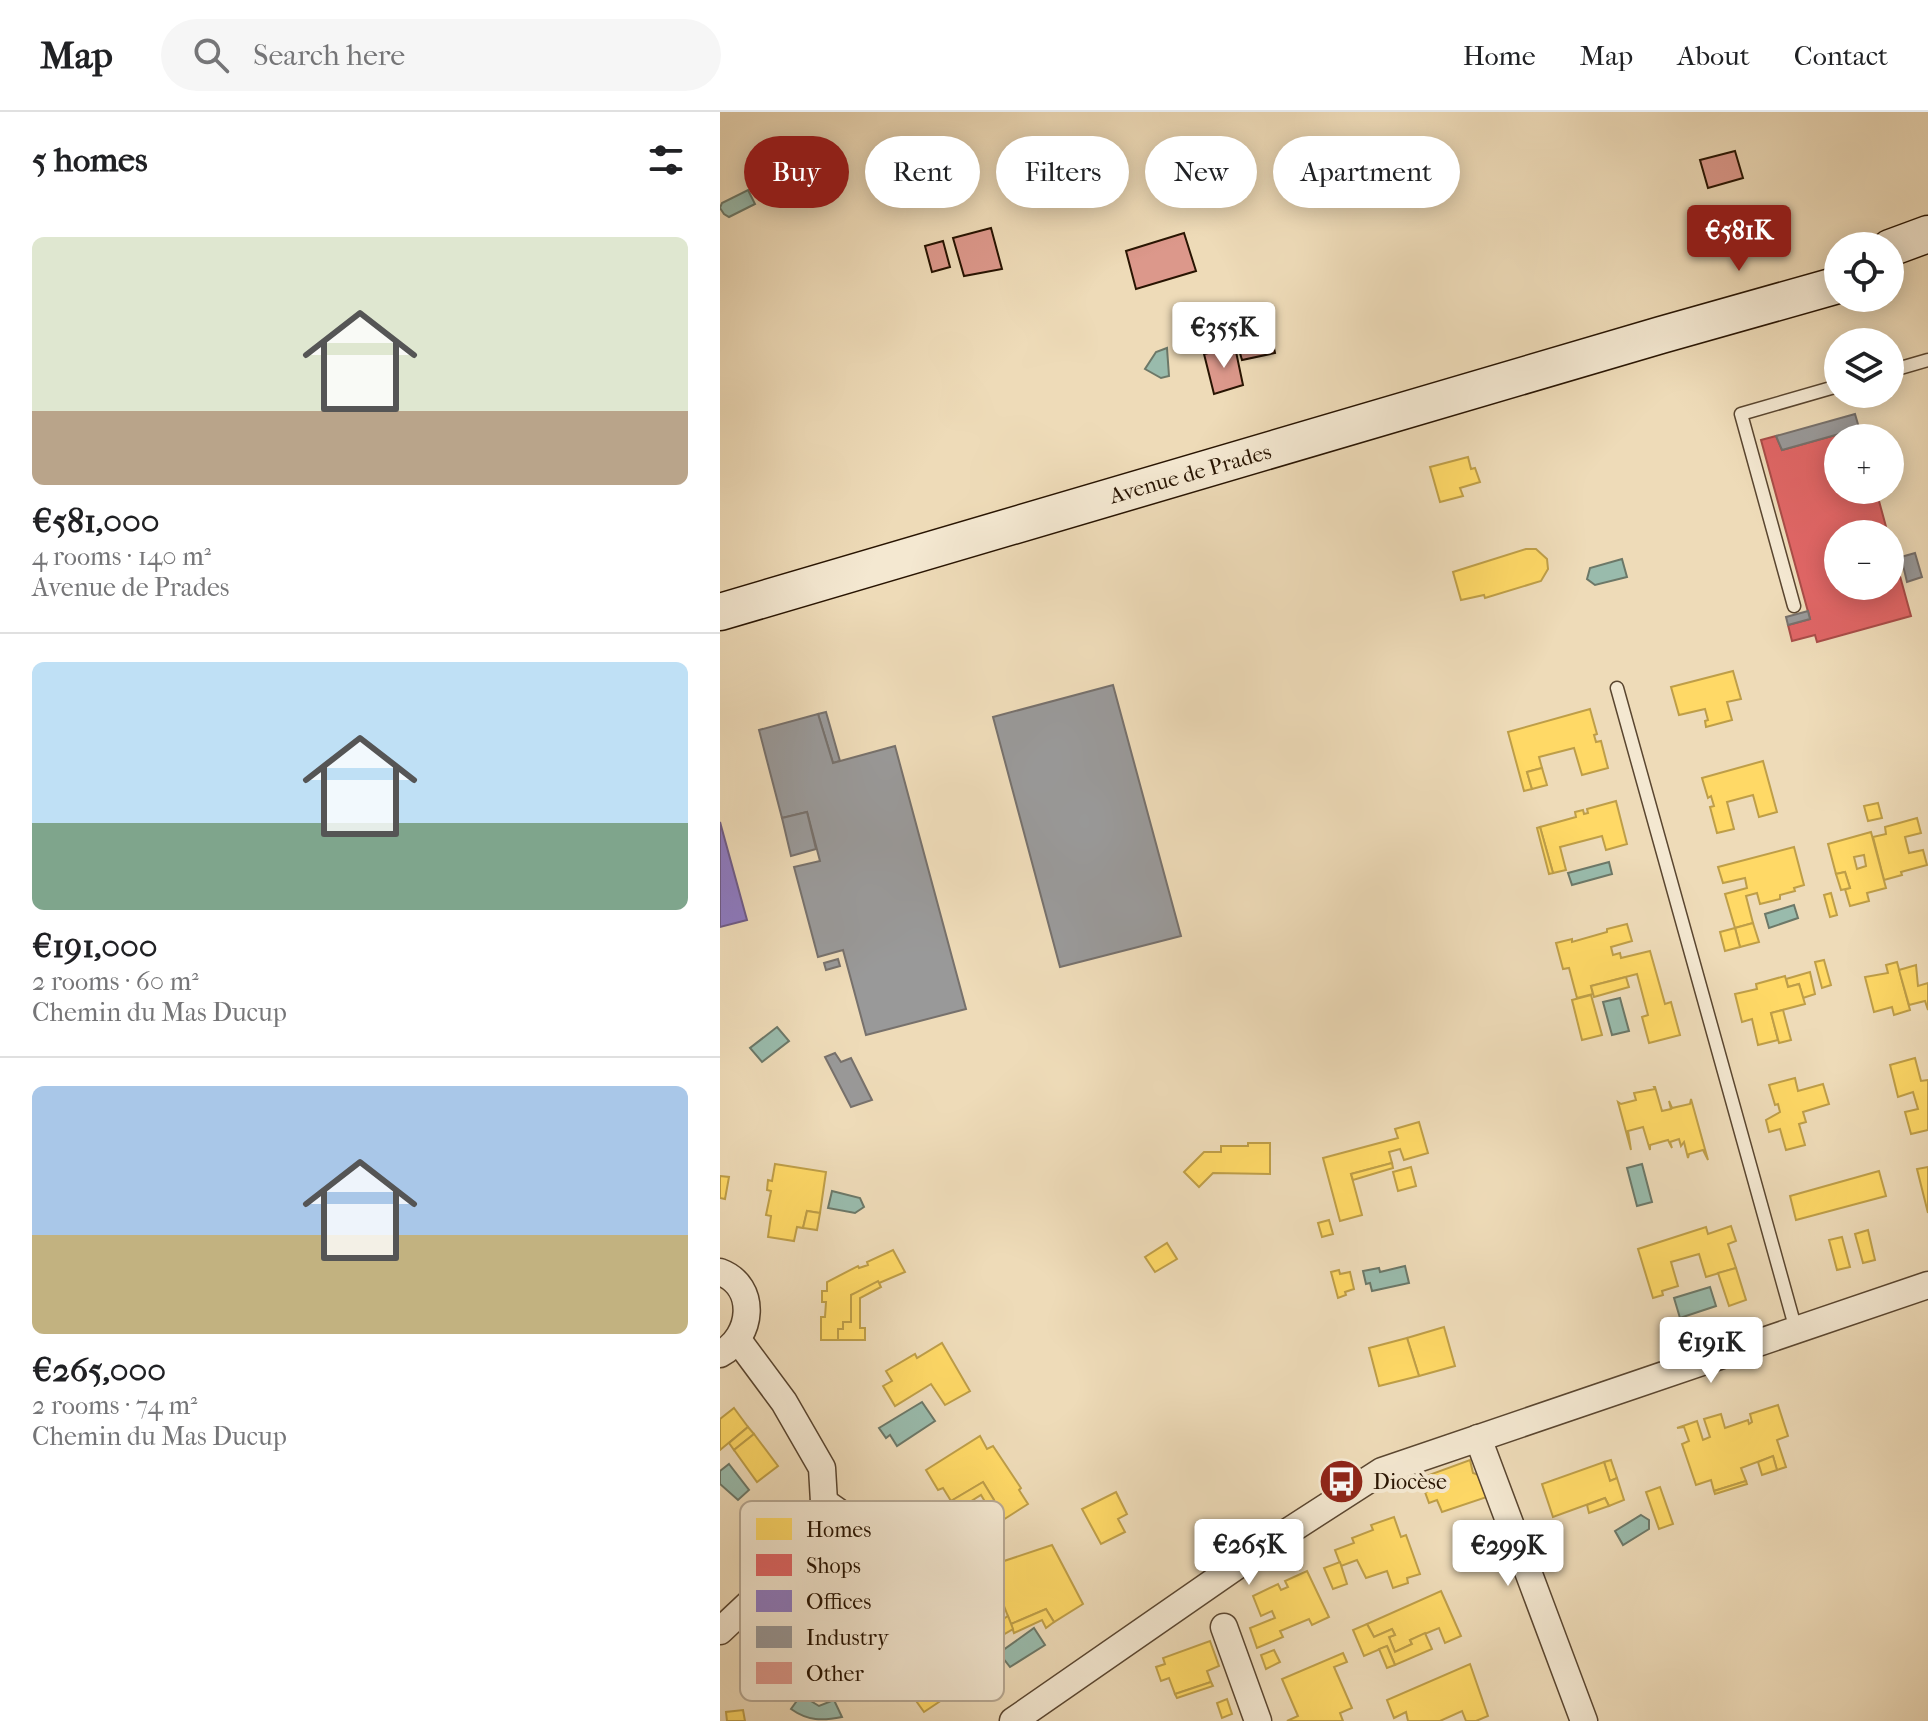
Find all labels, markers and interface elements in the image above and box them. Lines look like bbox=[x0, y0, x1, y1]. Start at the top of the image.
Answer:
search box bbox=[161, 19, 721, 91]
text: Map bbox=[40, 33, 113, 78]
icon: search bbox=[189, 33, 233, 77]
text: Search here bbox=[253, 38, 405, 73]
text: Home bbox=[1463, 39, 1536, 72]
text: Map bbox=[1580, 39, 1633, 72]
text: About bbox=[1677, 39, 1750, 72]
text: Contact bbox=[1794, 39, 1888, 72]
chip: Buy bbox=[744, 136, 849, 208]
chip: Rent bbox=[865, 136, 980, 208]
chip: Filters bbox=[996, 136, 1129, 208]
chip: New bbox=[1145, 136, 1257, 208]
chip: Apartment bbox=[1273, 136, 1460, 208]
icon: filters bbox=[644, 138, 688, 182]
text: 5 homes bbox=[32, 140, 147, 180]
pin: €581K bbox=[1683, 205, 1795, 273]
text: €581K bbox=[1705, 215, 1773, 246]
map controls bbox=[1824, 232, 1904, 600]
button: locate bbox=[1824, 232, 1904, 312]
icon: home bbox=[288, 289, 432, 433]
pin: €355K bbox=[1168, 302, 1280, 370]
text: €355K bbox=[1190, 312, 1258, 343]
button: layers bbox=[1824, 328, 1904, 408]
button: + bbox=[1824, 424, 1904, 504]
street label: Avenue de Prades bbox=[1105, 438, 1274, 510]
text: €581,000 bbox=[32, 501, 159, 541]
button: − bbox=[1824, 520, 1904, 600]
text: 4 rooms · 140 m² bbox=[32, 541, 211, 572]
text: Avenue de Prades bbox=[32, 572, 229, 603]
icon: home bbox=[288, 714, 432, 858]
text: €191,000 bbox=[32, 926, 158, 966]
text: 2 rooms · 60 m² bbox=[32, 966, 199, 997]
text: Chemin du Mas Ducup bbox=[32, 997, 287, 1028]
icon: home bbox=[288, 1138, 432, 1282]
pin: €191K bbox=[1655, 1317, 1767, 1385]
text: €191K bbox=[1678, 1327, 1744, 1358]
text: €265,000 bbox=[32, 1350, 166, 1390]
text: 2 rooms · 74 m² bbox=[32, 1390, 197, 1421]
text: Chemin du Mas Ducup bbox=[32, 1421, 287, 1452]
bus stop icon: Diocèse bbox=[1318, 1457, 1366, 1505]
place label: Diocèse bbox=[1373, 1469, 1447, 1495]
legend bbox=[740, 1501, 1004, 1701]
text: Homes bbox=[806, 1517, 871, 1543]
pin: €265K bbox=[1193, 1519, 1305, 1587]
pin: €299K bbox=[1452, 1520, 1564, 1588]
text: €265K bbox=[1212, 1529, 1286, 1560]
text: €299K bbox=[1471, 1530, 1546, 1561]
text: Shops bbox=[806, 1553, 861, 1579]
text: Offices bbox=[806, 1589, 871, 1615]
text: Industry bbox=[806, 1625, 890, 1651]
text: Other bbox=[806, 1661, 864, 1687]

